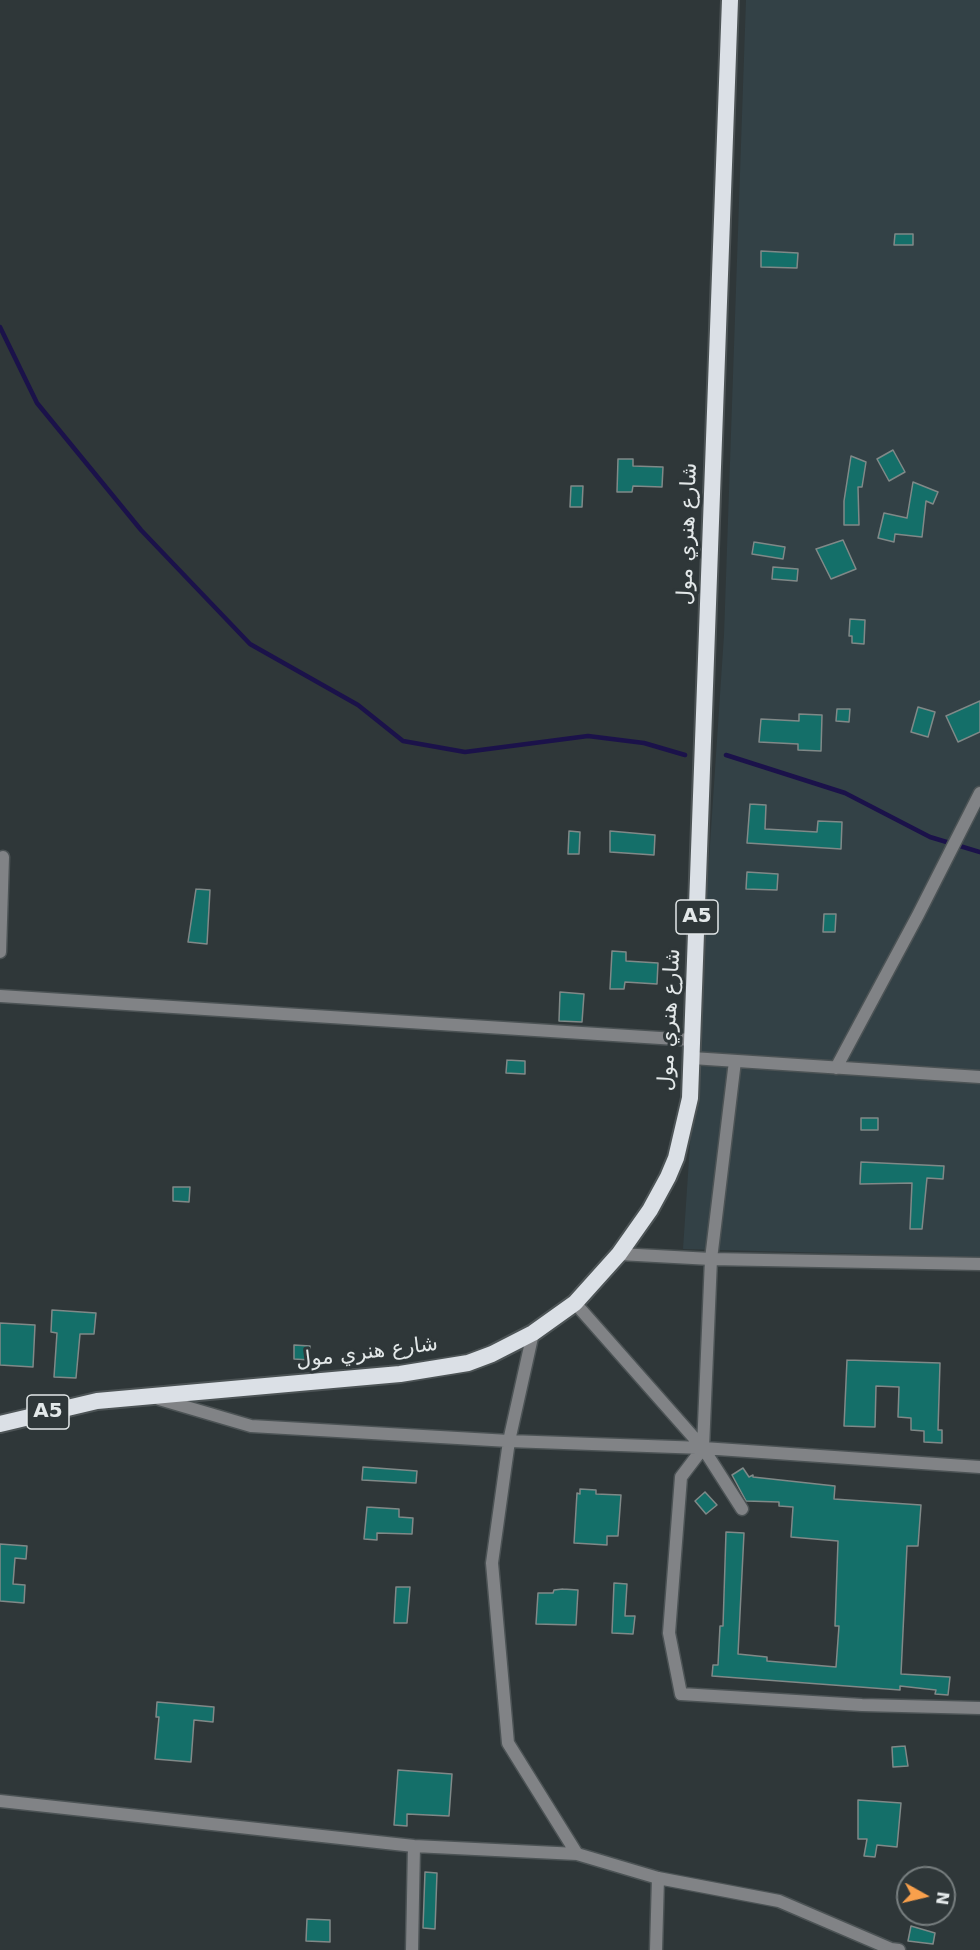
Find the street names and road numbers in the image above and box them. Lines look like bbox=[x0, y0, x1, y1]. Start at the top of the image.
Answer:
street label: شارع هنري مول bbox=[673, 462, 703, 606]
road number: A5 bbox=[676, 900, 718, 934]
street label: شارع هنري مول bbox=[654, 948, 686, 1092]
street label: شارع هنري مول bbox=[295, 1332, 439, 1374]
road number: A5 bbox=[27, 1395, 69, 1429]

